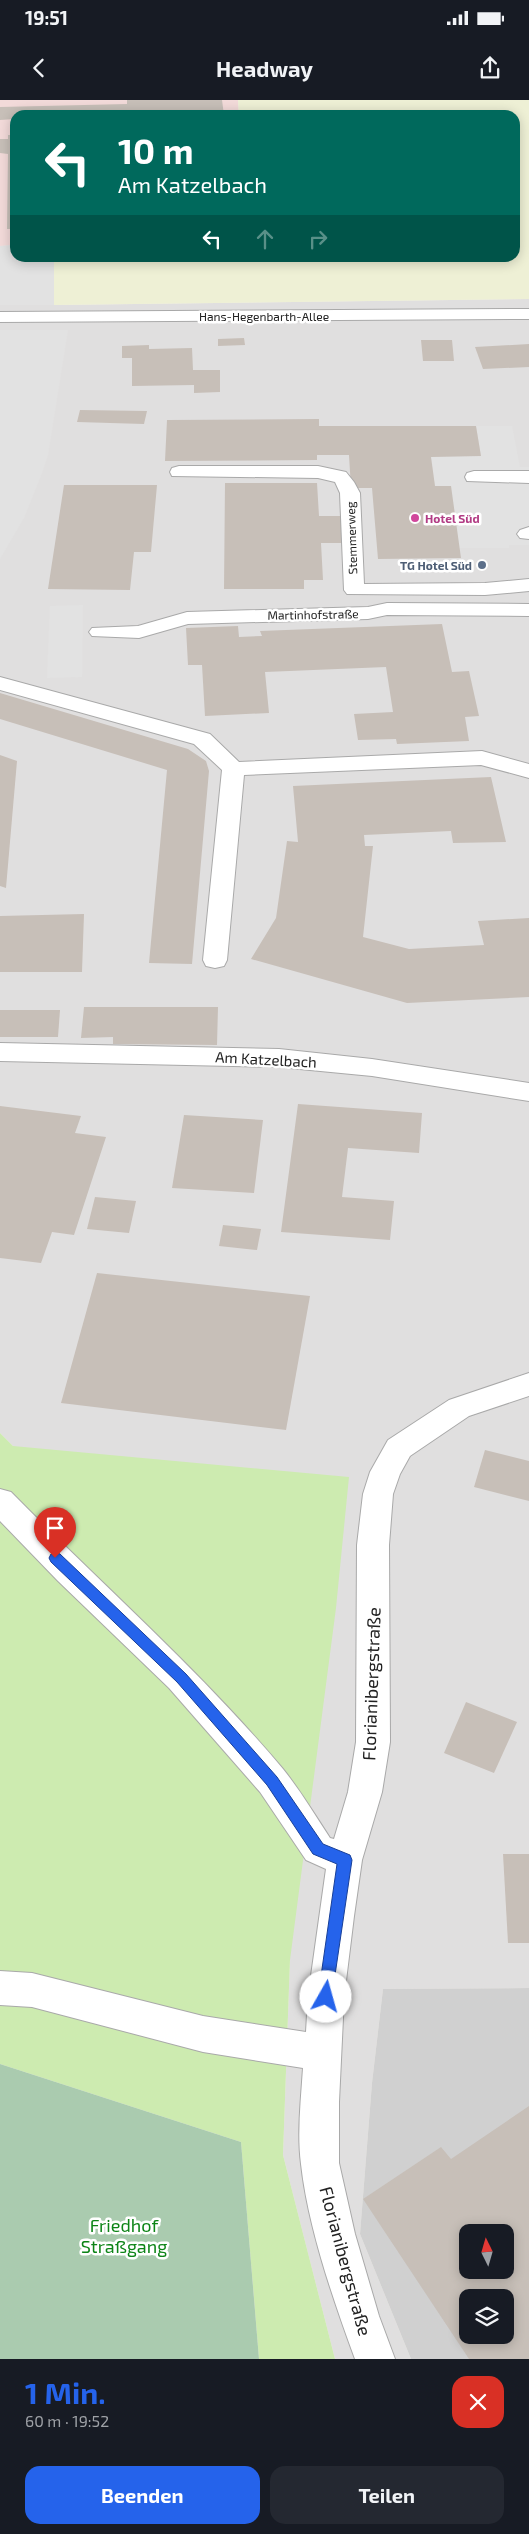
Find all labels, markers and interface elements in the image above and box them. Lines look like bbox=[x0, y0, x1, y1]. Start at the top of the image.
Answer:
text: 19:51 bbox=[25, 6, 68, 29]
icon: back bbox=[25, 54, 53, 82]
icon: share bbox=[476, 54, 504, 82]
text: Headway bbox=[216, 55, 313, 81]
text: 10 m bbox=[118, 129, 194, 171]
icon: left bbox=[35, 130, 100, 195]
text: Am Katzelbach bbox=[118, 171, 267, 197]
icon: left bbox=[198, 225, 226, 253]
icon: ahead bbox=[251, 225, 279, 253]
icon: right bbox=[304, 225, 332, 253]
street label: Hans-Hegenbarth-Allee bbox=[199, 309, 329, 323]
street label: Stemmerweg bbox=[343, 501, 359, 575]
place label: Hotel Süd bbox=[425, 511, 480, 525]
marker: Hotel Süd bbox=[409, 512, 421, 524]
place label: TG Hotel Süd bbox=[400, 558, 472, 572]
marker: TG Hotel Süd bbox=[476, 559, 488, 571]
street label: Martinhofstraße bbox=[267, 606, 359, 622]
street label: Am Katzelbach bbox=[215, 1047, 317, 1071]
pin bbox=[34, 1507, 76, 1558]
icon: arrive bbox=[41, 1514, 69, 1542]
street label: Florianibergstraße bbox=[357, 1607, 385, 1761]
position arrow bbox=[299, 1970, 351, 2022]
street label: Florianibergstraße bbox=[315, 2184, 377, 2338]
park label: Friedhof Straßgang bbox=[81, 2214, 167, 2257]
north arrow bbox=[459, 2224, 514, 2279]
map controls bbox=[459, 2224, 514, 2344]
button: layers bbox=[459, 2289, 514, 2344]
text: 1 Min. bbox=[25, 2374, 106, 2410]
button: close bbox=[452, 2376, 504, 2428]
text: 60 m · 19:52 bbox=[25, 2411, 109, 2430]
button: Beenden bbox=[25, 2466, 260, 2524]
button: Teilen bbox=[270, 2466, 504, 2524]

